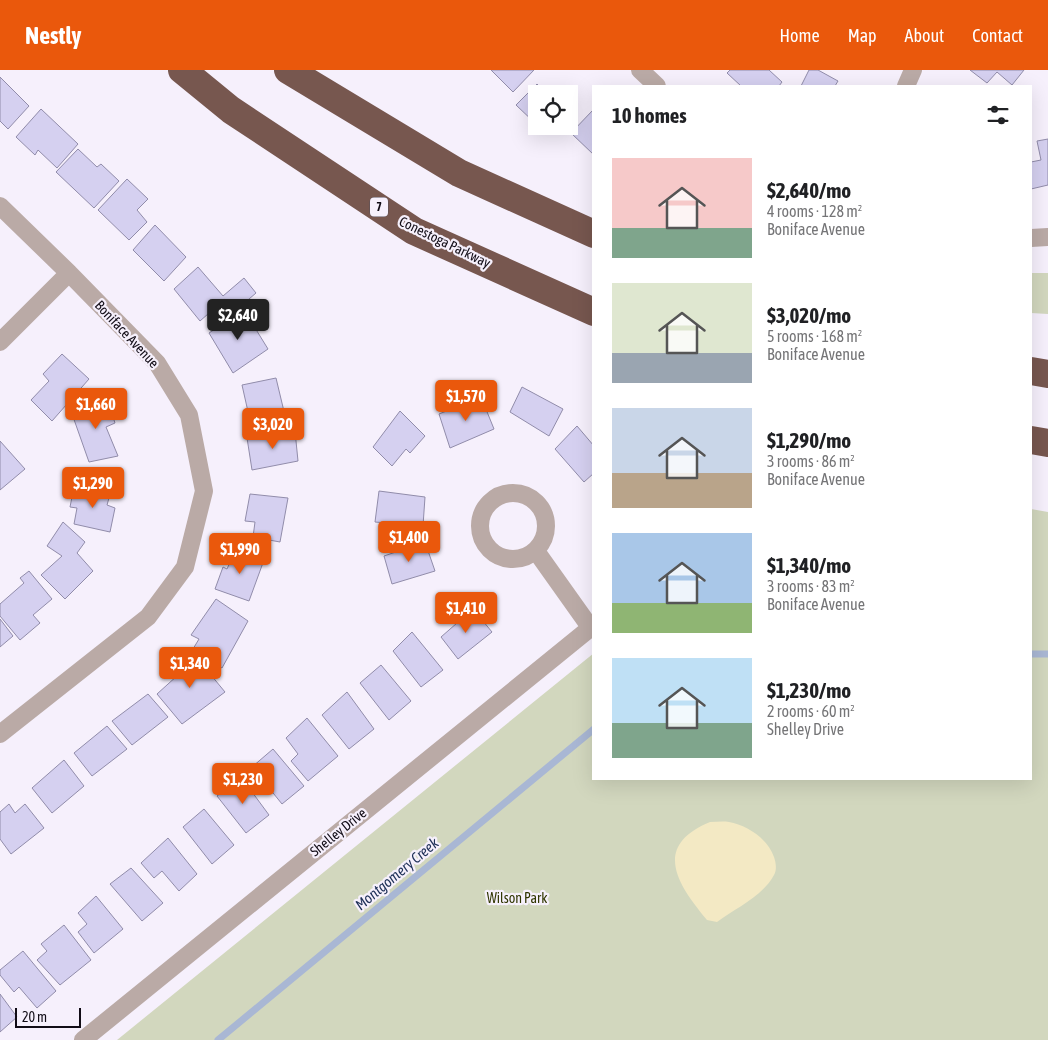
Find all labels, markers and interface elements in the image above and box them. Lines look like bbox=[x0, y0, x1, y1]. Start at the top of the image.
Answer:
text: Nestly bbox=[25, 22, 81, 49]
text: Home bbox=[780, 25, 820, 46]
text: Map bbox=[848, 25, 877, 46]
text: About bbox=[905, 25, 944, 46]
text: Contact bbox=[972, 25, 1023, 46]
map controls bbox=[528, 85, 578, 135]
button: locate bbox=[528, 85, 578, 135]
icon: filters bbox=[984, 101, 1012, 129]
text: 10 homes bbox=[612, 103, 687, 127]
icon: home bbox=[652, 178, 712, 238]
text: $2,640/mo bbox=[767, 178, 851, 202]
road number: 7 bbox=[370, 198, 388, 216]
text: 4 rooms · 128 m² bbox=[767, 202, 862, 220]
street label: Conestoga Parkway bbox=[397, 213, 493, 271]
text: Boniface Avenue bbox=[767, 220, 865, 238]
street label: Boniface Avenue bbox=[92, 297, 162, 371]
pin: $2,640 bbox=[197, 298, 279, 341]
icon: home bbox=[652, 303, 712, 363]
text: $3,020/mo bbox=[767, 303, 851, 327]
text: $2,640 bbox=[218, 306, 258, 324]
text: 5 rooms · 168 m² bbox=[767, 327, 862, 345]
text: Boniface Avenue bbox=[767, 345, 865, 363]
pin: $1,570 bbox=[425, 380, 507, 422]
text: $1,570 bbox=[446, 387, 486, 405]
pin: $1,660 bbox=[55, 388, 137, 430]
text: $1,660 bbox=[76, 395, 116, 413]
pin: $3,020 bbox=[232, 408, 314, 450]
text: $3,020 bbox=[253, 415, 293, 433]
icon: home bbox=[652, 428, 712, 488]
text: $1,290/mo bbox=[767, 428, 851, 452]
text: 3 rooms · 86 m² bbox=[767, 452, 855, 470]
pin: $1,290 bbox=[52, 466, 134, 509]
text: Boniface Avenue bbox=[767, 470, 865, 488]
text: $1,290 bbox=[73, 474, 113, 492]
pin: $1,400 bbox=[368, 520, 450, 563]
text: $1,400 bbox=[389, 528, 429, 546]
pin: $1,990 bbox=[199, 532, 281, 575]
text: $1,990 bbox=[220, 540, 260, 558]
icon: home bbox=[652, 553, 712, 613]
text: $1,340/mo bbox=[767, 553, 851, 577]
text: 3 rooms · 83 m² bbox=[767, 577, 855, 595]
pin: $1,410 bbox=[425, 592, 507, 634]
text: Boniface Avenue bbox=[767, 595, 865, 613]
text: $1,410 bbox=[446, 599, 486, 617]
pin: $1,340 bbox=[149, 646, 231, 689]
text: $1,340 bbox=[170, 654, 210, 672]
icon: home bbox=[652, 678, 712, 738]
text: $1,230/mo bbox=[767, 678, 851, 702]
text: 2 rooms · 60 m² bbox=[767, 702, 855, 720]
text: Shelley Drive bbox=[767, 720, 844, 738]
pin: $1,230 bbox=[202, 762, 284, 805]
text: $1,230 bbox=[223, 770, 263, 788]
street label: Shelley Drive bbox=[307, 805, 369, 859]
water label: Montgomery Creek bbox=[352, 834, 442, 913]
park label: Wilson Park bbox=[487, 890, 547, 906]
scale bar bbox=[15, 1005, 81, 1028]
text: 20 m bbox=[22, 1009, 47, 1025]

